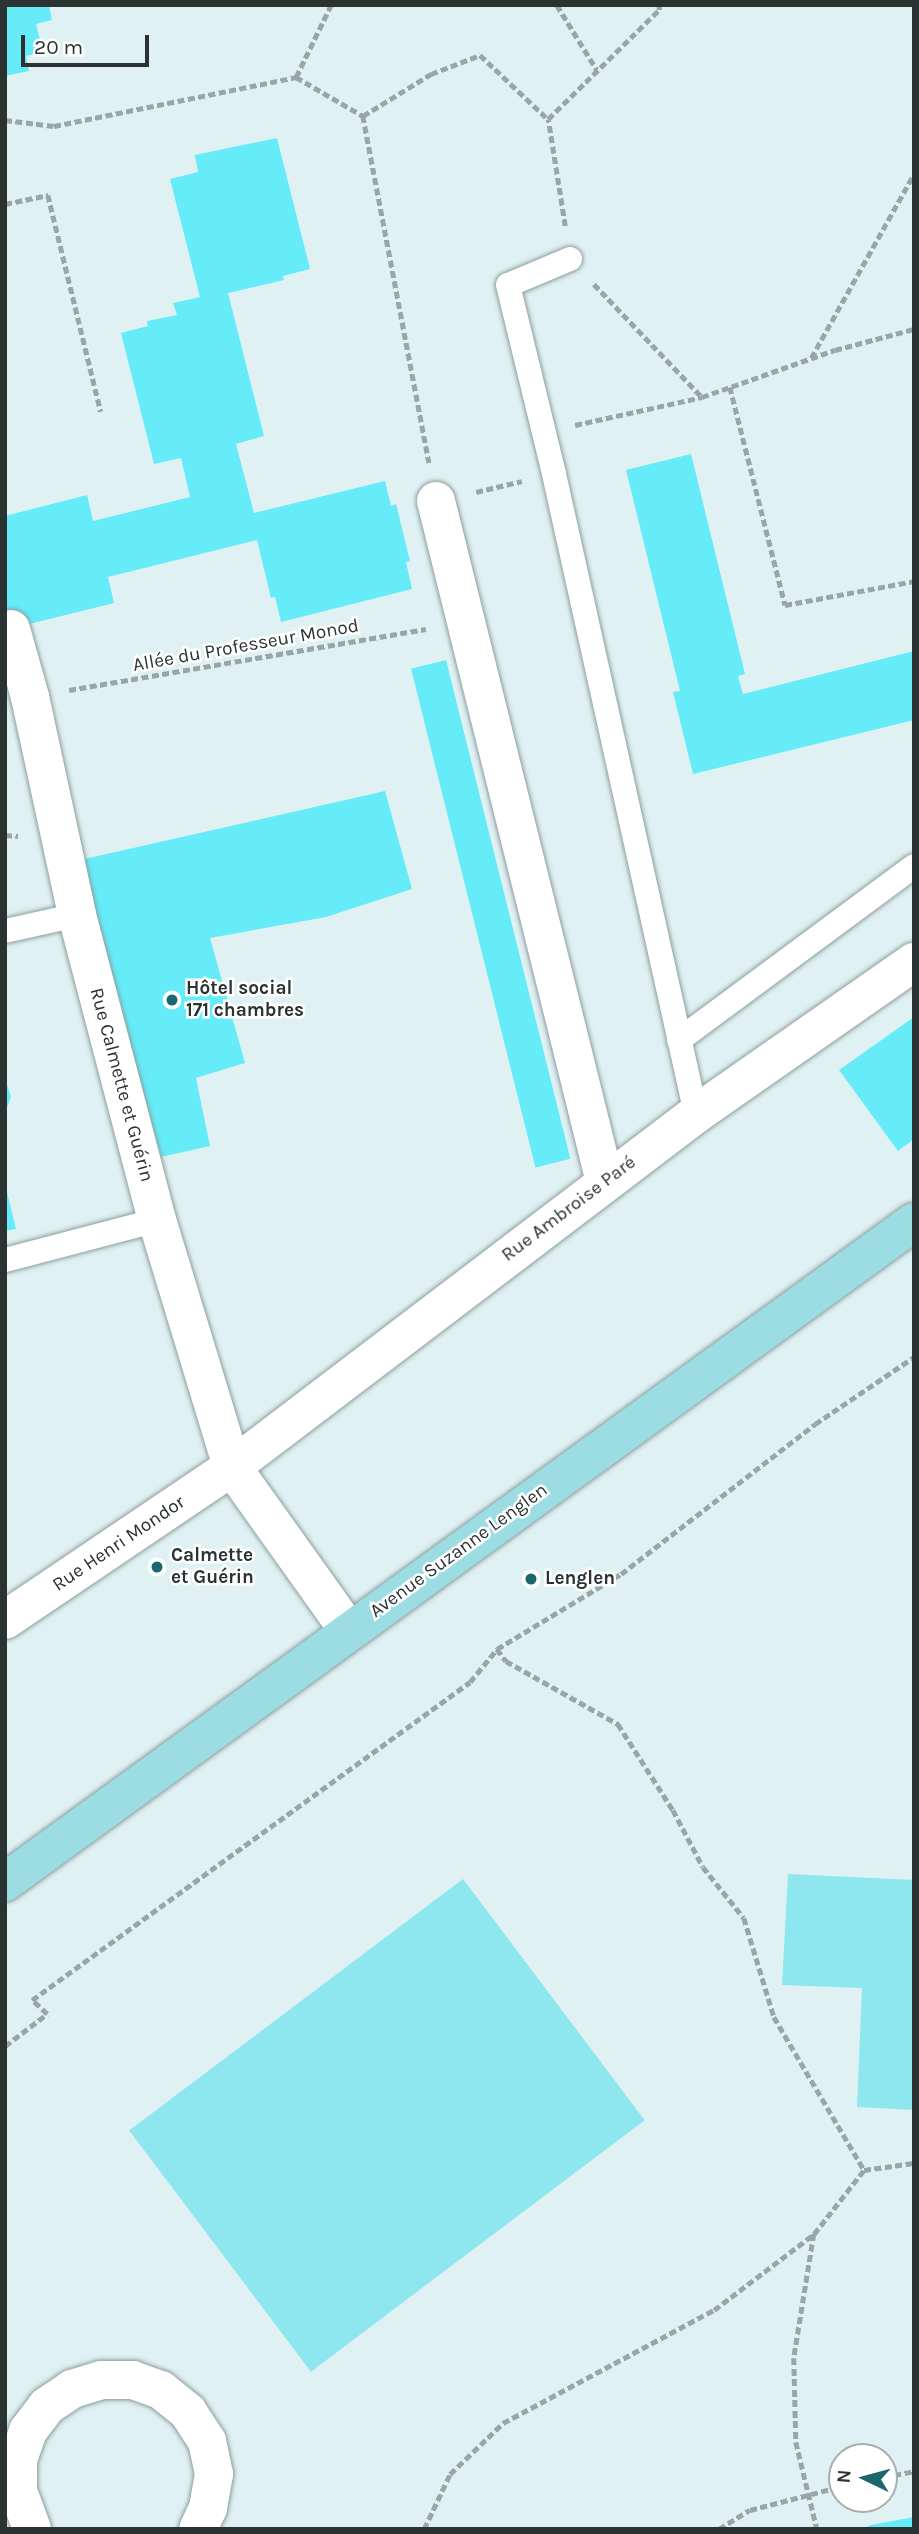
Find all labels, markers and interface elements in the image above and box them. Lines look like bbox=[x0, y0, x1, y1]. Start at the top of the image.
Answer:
scale bar bbox=[24, 21, 152, 65]
text: 20 m bbox=[34, 35, 83, 59]
street label: Allée du Professeur Monod bbox=[131, 615, 361, 677]
place label: Hôtel social 171 chambres bbox=[186, 978, 304, 1022]
street label: Rue Calmette et Guérin bbox=[84, 986, 158, 1184]
marker: Hôtel social 171 chambres bbox=[164, 992, 180, 1008]
street label: Rue Ambroise Paré bbox=[497, 1151, 641, 1267]
street label: Avenue Suzanne Lenglen bbox=[366, 1479, 552, 1623]
street label: Rue Henri Mondor bbox=[48, 1491, 190, 1597]
place label: Calmette et Guérin bbox=[171, 1545, 254, 1589]
marker: Calmette et Guérin bbox=[149, 1559, 165, 1575]
place label: Lenglen bbox=[545, 1568, 615, 1590]
marker: Lenglen bbox=[523, 1571, 539, 1587]
north arrow bbox=[828, 2443, 898, 2513]
text: N bbox=[833, 2469, 856, 2484]

